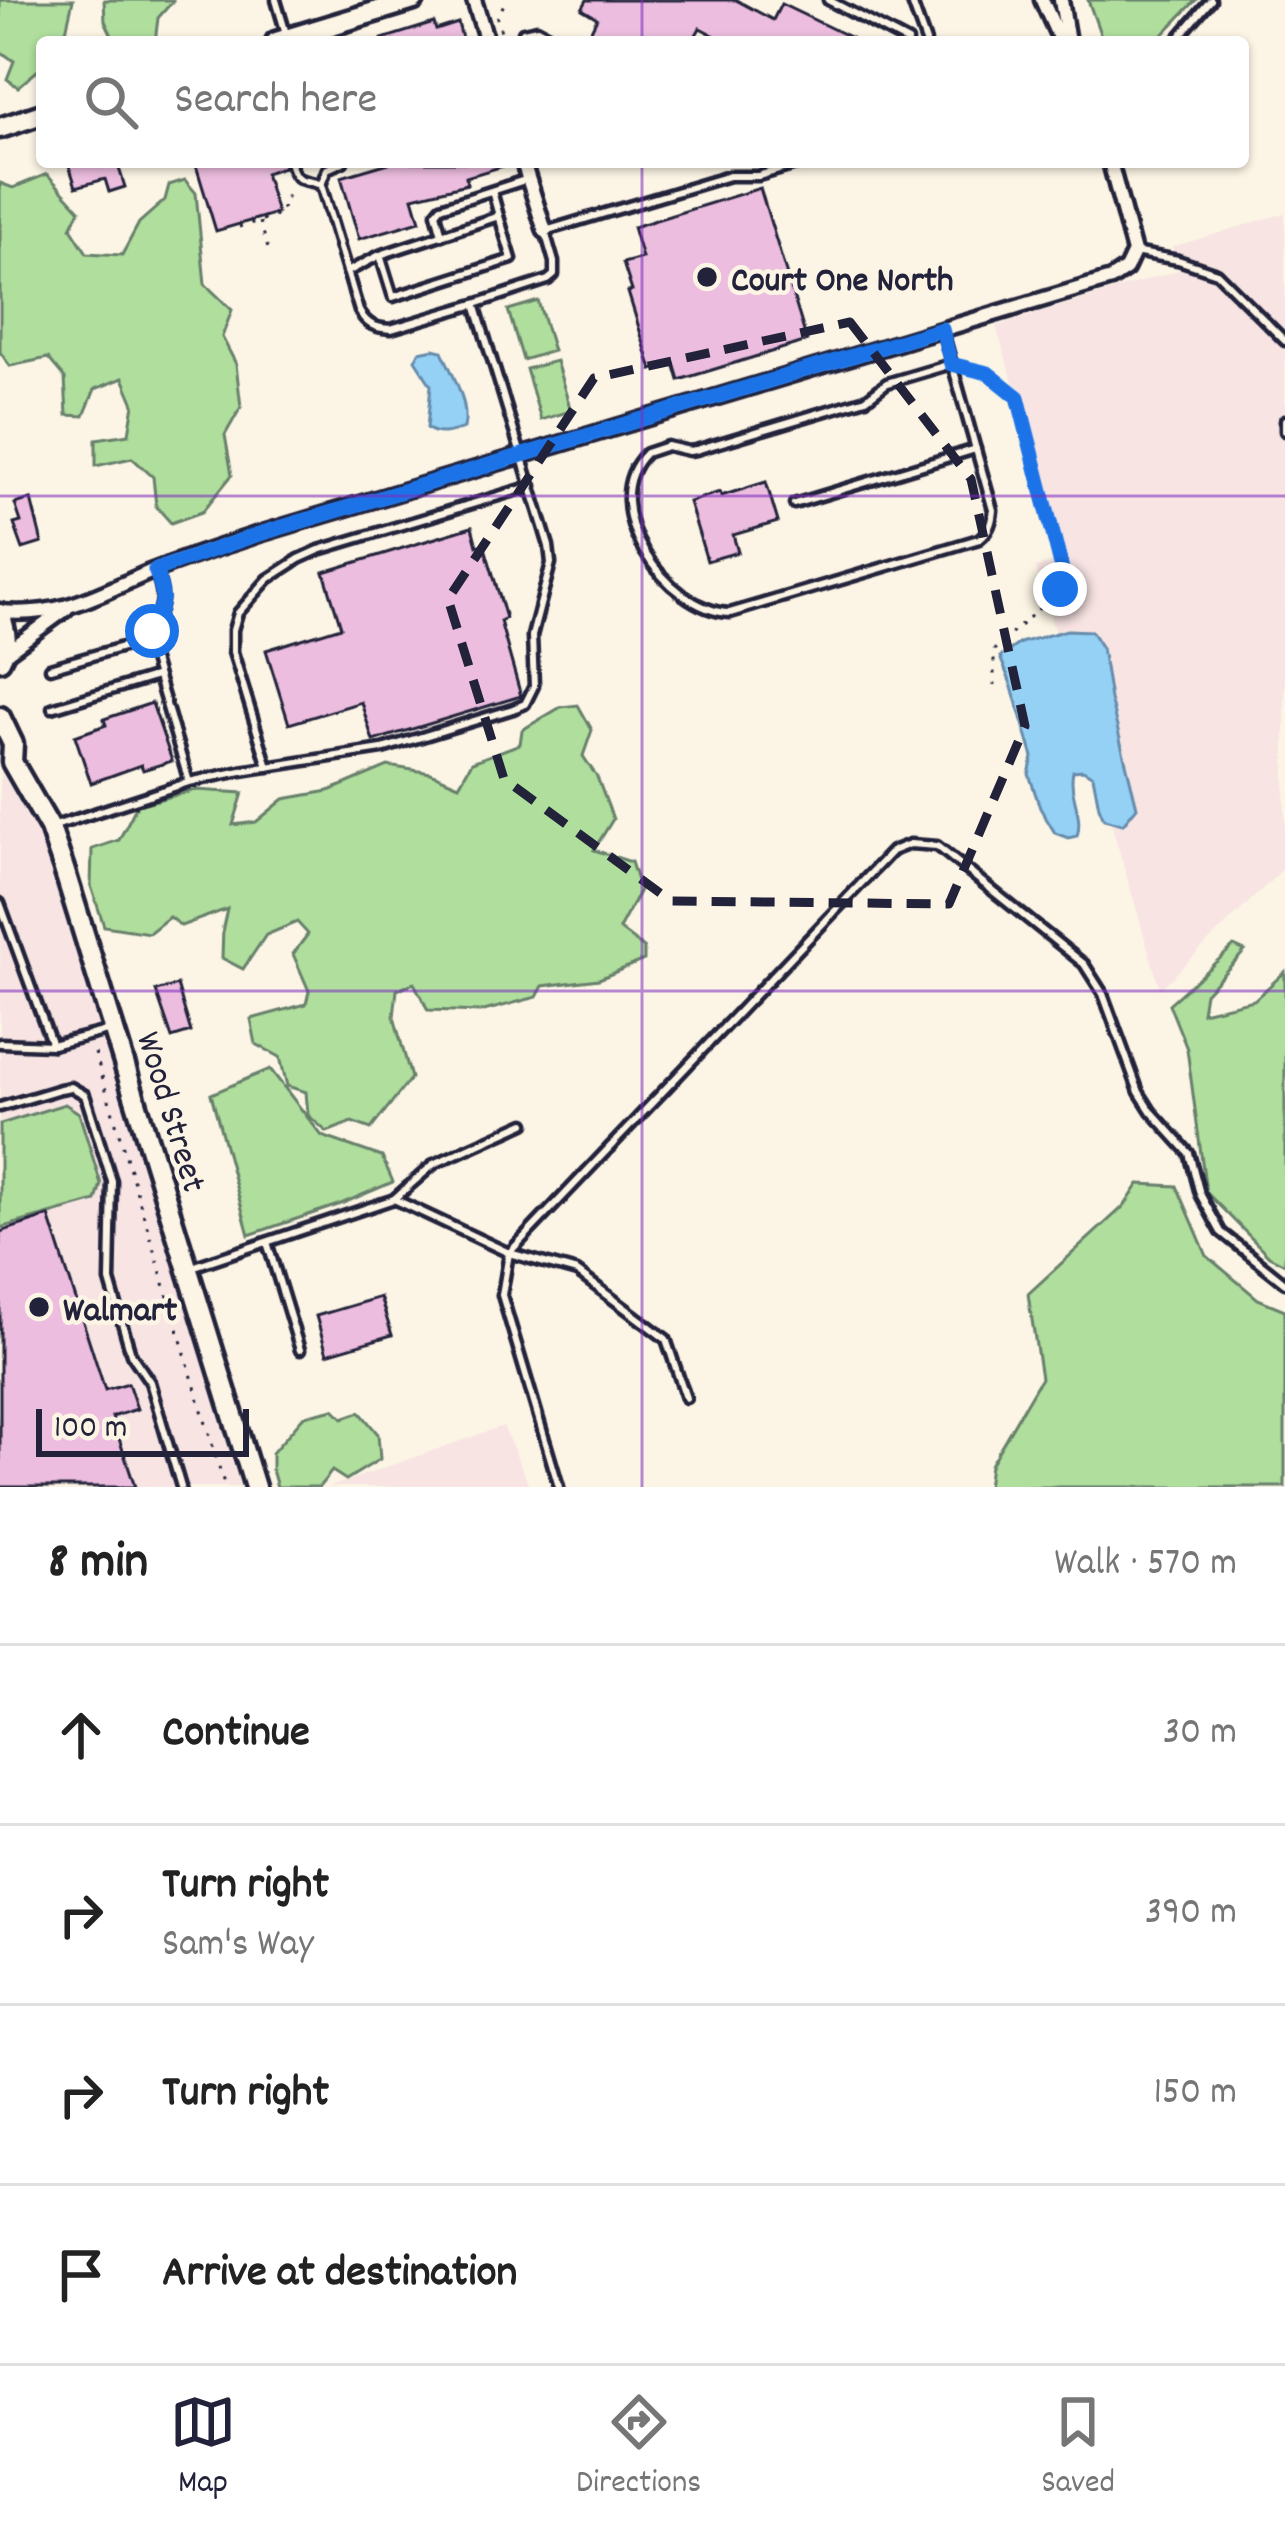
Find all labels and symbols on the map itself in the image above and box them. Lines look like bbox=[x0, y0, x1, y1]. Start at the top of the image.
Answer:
place label: Court One North bbox=[731, 257, 954, 309]
marker: Court One North bbox=[694, 264, 720, 290]
route end bbox=[1033, 562, 1087, 616]
route start bbox=[125, 604, 179, 658]
street label: Wood Street bbox=[119, 1026, 217, 1199]
place label: Walmart bbox=[63, 1287, 178, 1339]
marker: Walmart bbox=[26, 1294, 52, 1320]
scale bar bbox=[36, 1403, 249, 1456]

